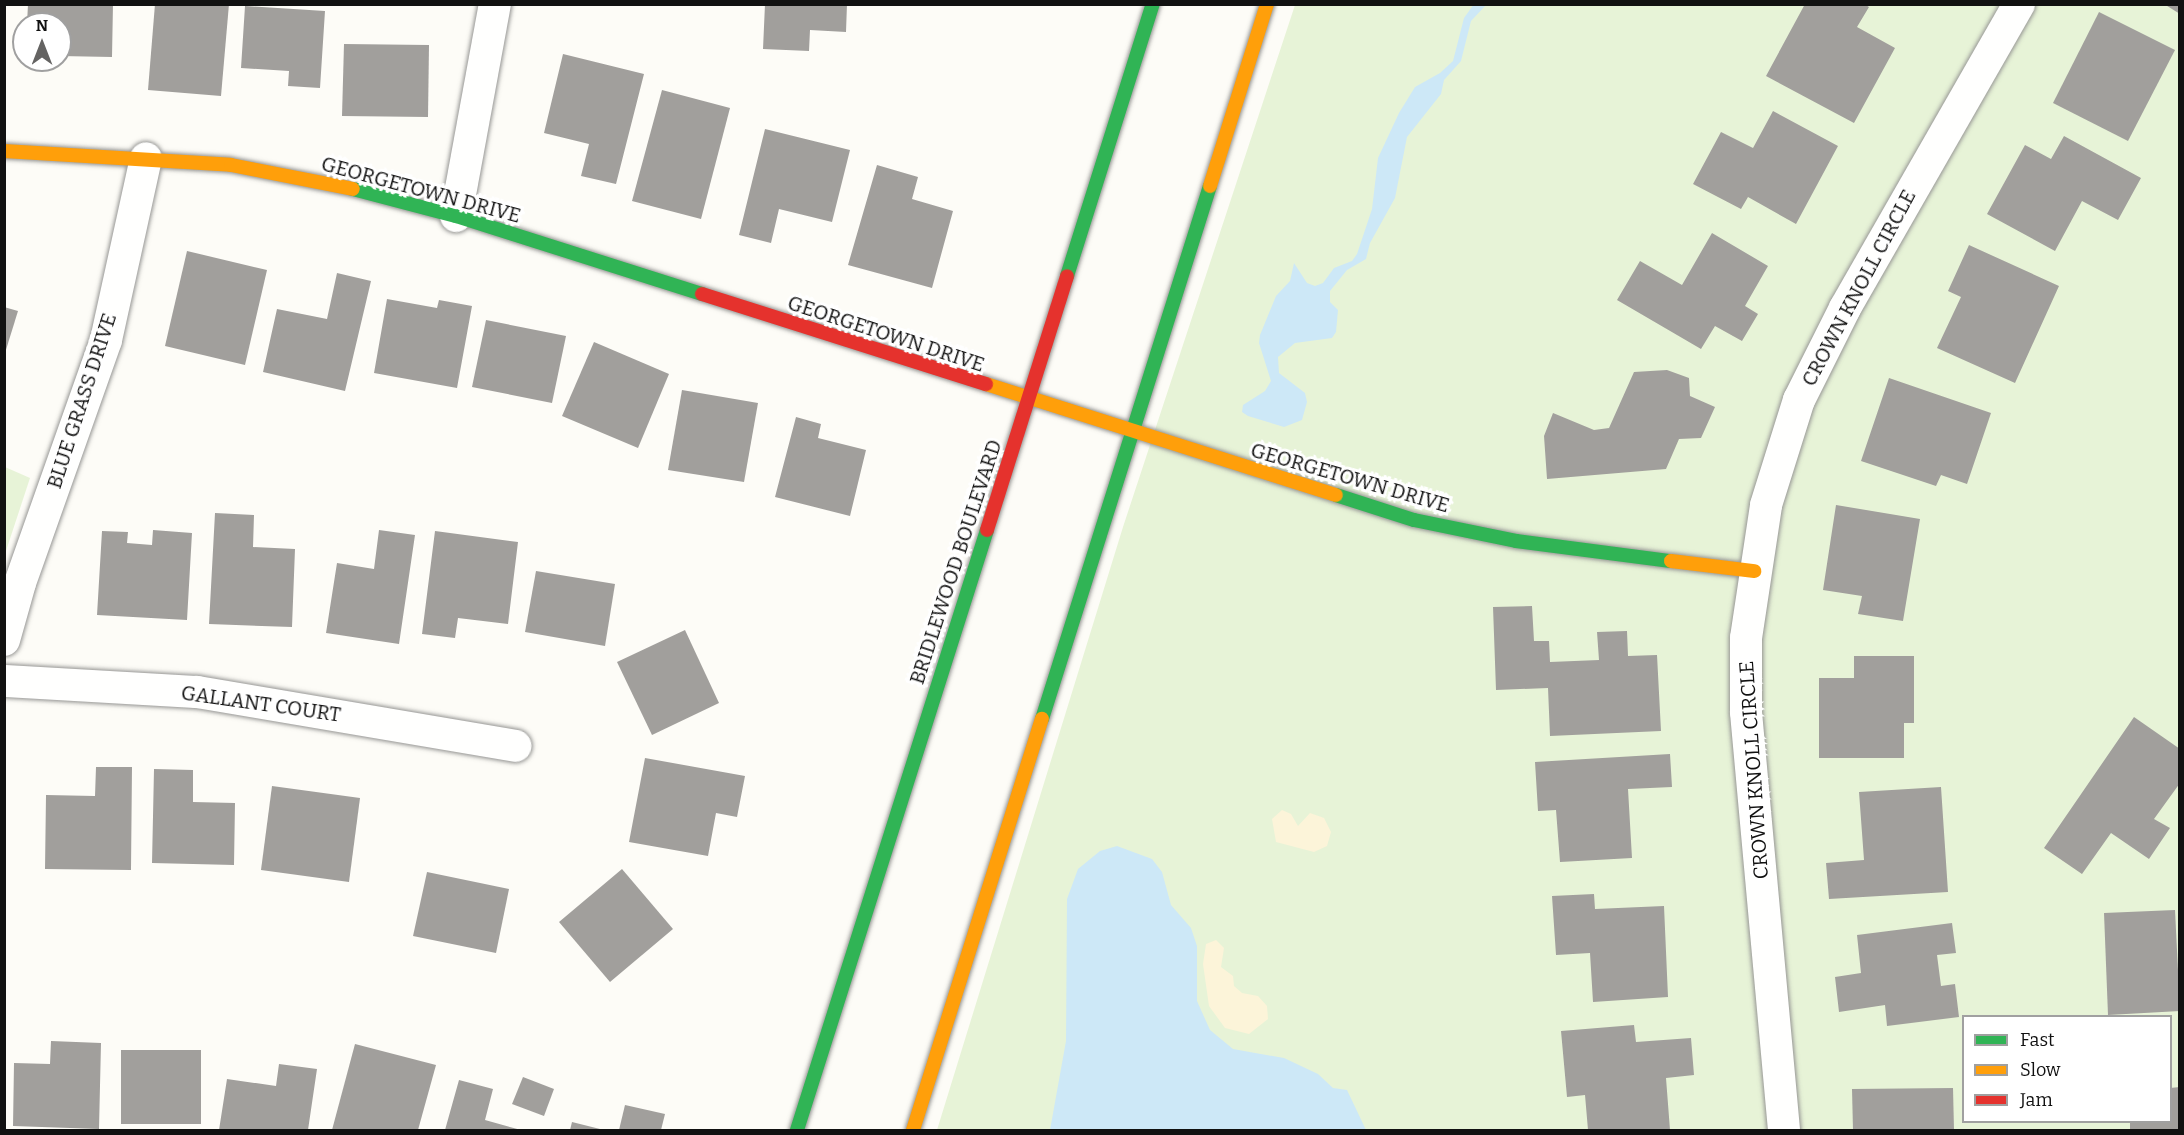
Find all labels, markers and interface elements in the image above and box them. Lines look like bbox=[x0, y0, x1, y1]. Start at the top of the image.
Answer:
north arrow bbox=[12, 12, 72, 72]
text: N bbox=[36, 16, 48, 35]
street label: GEORGETOWN DRIVE bbox=[319, 152, 523, 228]
street label: CROWN KNOLL CIRCLE bbox=[1797, 186, 1921, 390]
street label: GEORGETOWN DRIVE bbox=[785, 291, 987, 377]
street label: BLUE GRASS DRIVE bbox=[42, 310, 122, 492]
street label: BRIDLEWOOD BOULEVARD bbox=[905, 437, 1007, 687]
street label: GEORGETOWN DRIVE bbox=[1248, 438, 1452, 518]
street label: CROWN KNOLL CIRCLE bbox=[1734, 660, 1774, 880]
street label: GALLANT COURT bbox=[180, 681, 342, 727]
legend bbox=[1962, 1015, 2172, 1123]
text: Fast bbox=[2020, 1029, 2055, 1051]
text: Slow bbox=[2020, 1059, 2060, 1081]
text: Jam bbox=[2020, 1089, 2053, 1111]

